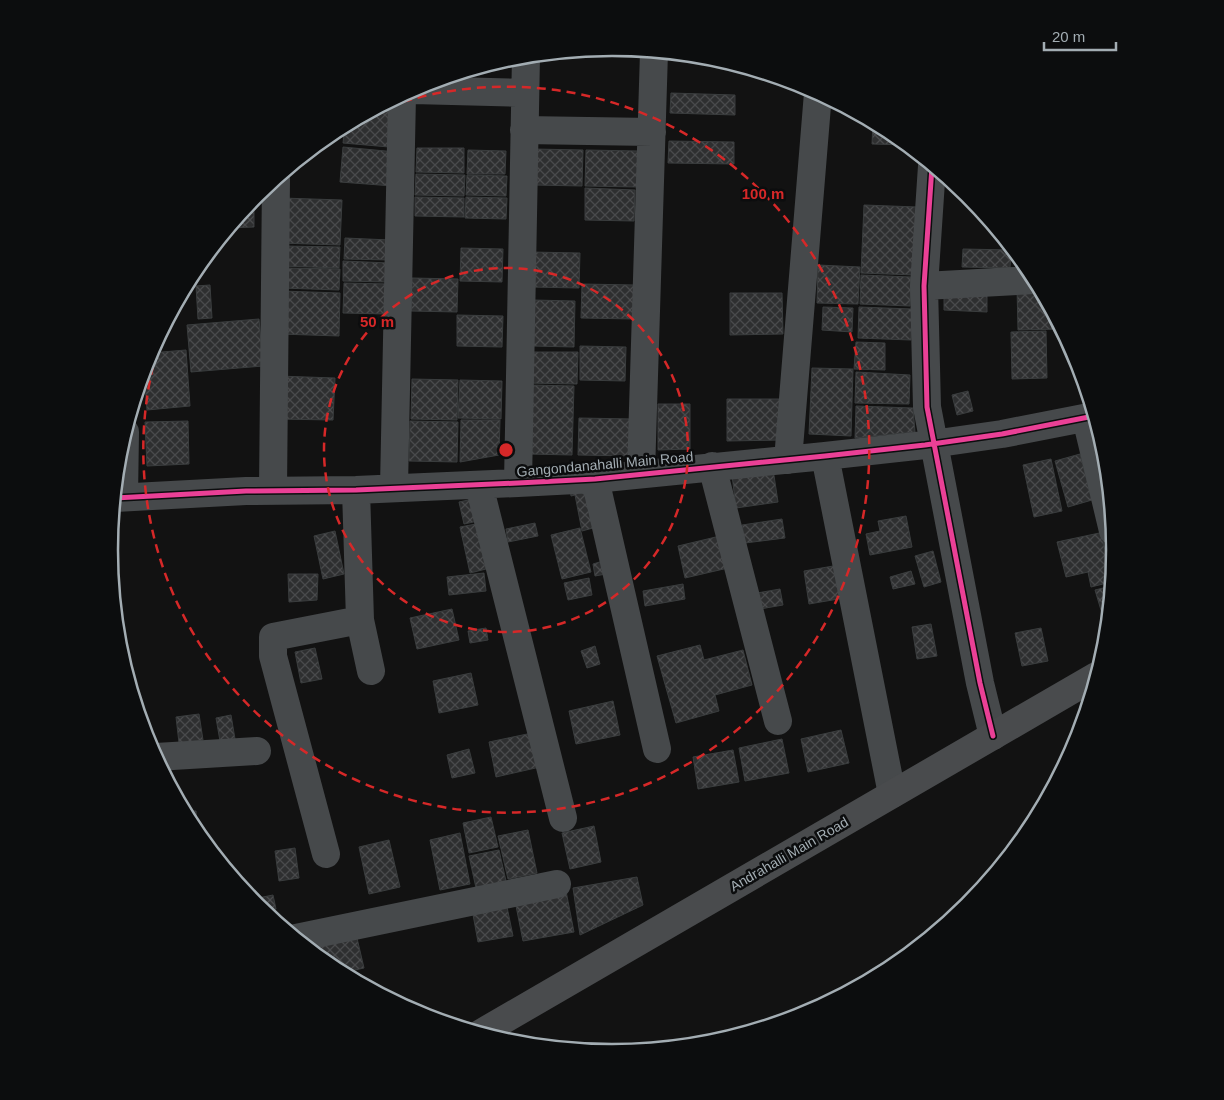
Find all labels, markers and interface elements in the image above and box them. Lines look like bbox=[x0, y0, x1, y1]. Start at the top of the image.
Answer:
scale bar bbox=[1044, 20, 1116, 52]
text: 20 m bbox=[1052, 28, 1085, 45]
text: 100 m bbox=[742, 185, 784, 202]
text: 50 m bbox=[360, 313, 394, 330]
centre of rings bbox=[497, 441, 515, 459]
street label: Gangondanahalli Main Road bbox=[516, 448, 694, 480]
street label: Andrahalli Main Road bbox=[727, 814, 851, 894]

